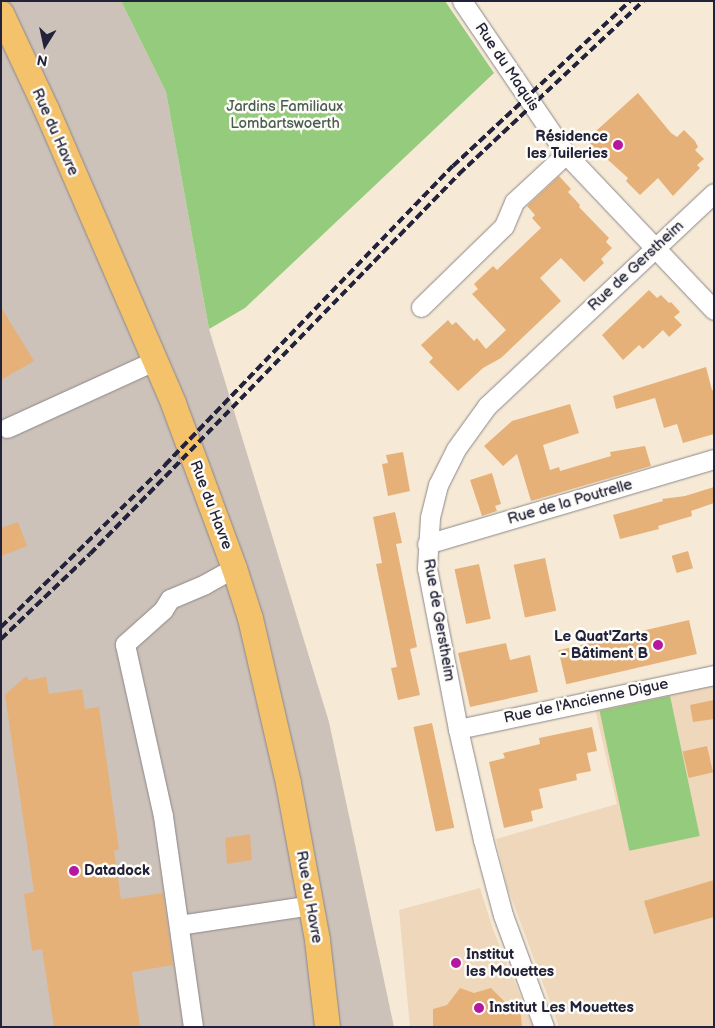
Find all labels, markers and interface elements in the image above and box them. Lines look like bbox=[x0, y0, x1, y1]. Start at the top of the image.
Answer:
street label: Rue du Maquis bbox=[471, 19, 543, 115]
north arrow bbox=[20, 20, 70, 70]
text: N bbox=[36, 51, 49, 70]
street label: Rue du Havre bbox=[28, 86, 82, 178]
park label: Jardins Familiaux Lombartswoerth bbox=[227, 97, 343, 132]
place label: Résidence les Tuileries bbox=[527, 127, 608, 162]
marker: Résidence les Tuileries bbox=[612, 139, 624, 151]
street label: Rue de Gerstheim bbox=[584, 217, 688, 315]
street label: Rue du Havre bbox=[186, 458, 236, 552]
street label: Rue de la Poutrelle bbox=[506, 476, 634, 528]
street label: Rue de Gerstheim bbox=[419, 557, 459, 683]
place label: Le Quat'Zarts - Bâtiment B bbox=[554, 627, 648, 662]
marker: Le Quat'Zarts - Bâtiment B bbox=[652, 639, 664, 651]
street label: Rue de l'Ancienne Digue bbox=[502, 675, 670, 727]
street label: Rue du Havre bbox=[292, 849, 326, 945]
place label: Datadock bbox=[84, 862, 150, 880]
marker: Datadock bbox=[68, 865, 80, 877]
place label: Institut les Mouettes bbox=[466, 945, 554, 980]
marker: Institut les Mouettes bbox=[450, 957, 462, 969]
place label: Institut Les Mouettes bbox=[489, 999, 634, 1017]
marker: Institut Les Mouettes bbox=[473, 1002, 485, 1014]

